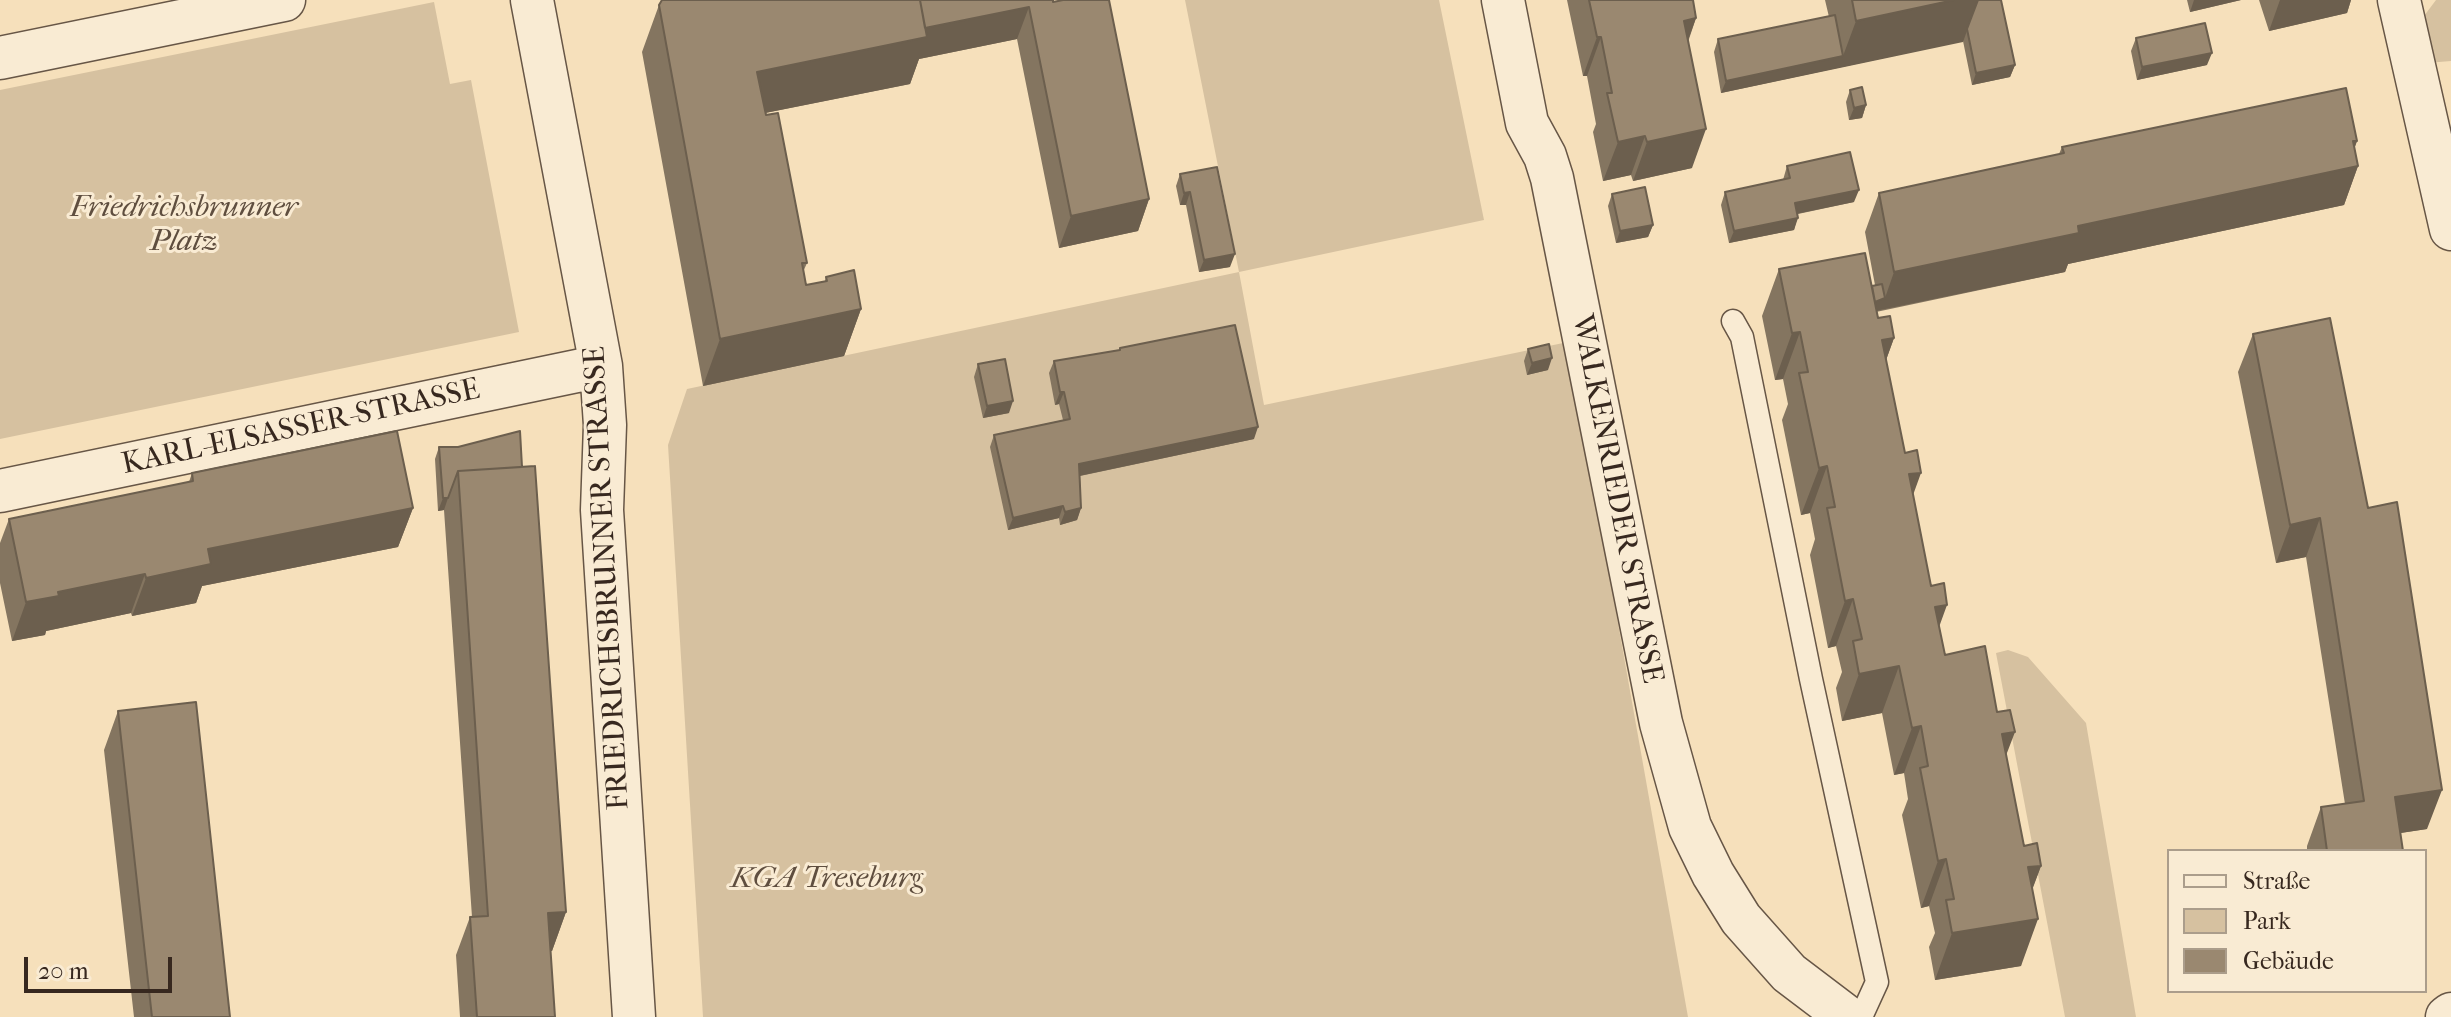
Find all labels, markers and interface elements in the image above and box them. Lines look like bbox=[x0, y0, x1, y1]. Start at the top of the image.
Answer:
park label: Friedrichsbrunner Platz bbox=[70, 191, 298, 262]
street label: WALKENRIEDER STRASSE bbox=[1563, 312, 1669, 686]
street label: FRIEDRICHSBRUNNER STRASSE bbox=[578, 345, 638, 811]
street label: KARL-ELSASSER-STRASSE bbox=[119, 372, 483, 484]
legend bbox=[2167, 849, 2427, 993]
park label: KGA Treseburg bbox=[731, 862, 923, 898]
text: Straße bbox=[2243, 867, 2310, 895]
text: Park bbox=[2243, 907, 2291, 935]
scale bar bbox=[28, 941, 176, 991]
text: Gebäude bbox=[2243, 947, 2334, 975]
text: 20 m bbox=[38, 957, 89, 985]

